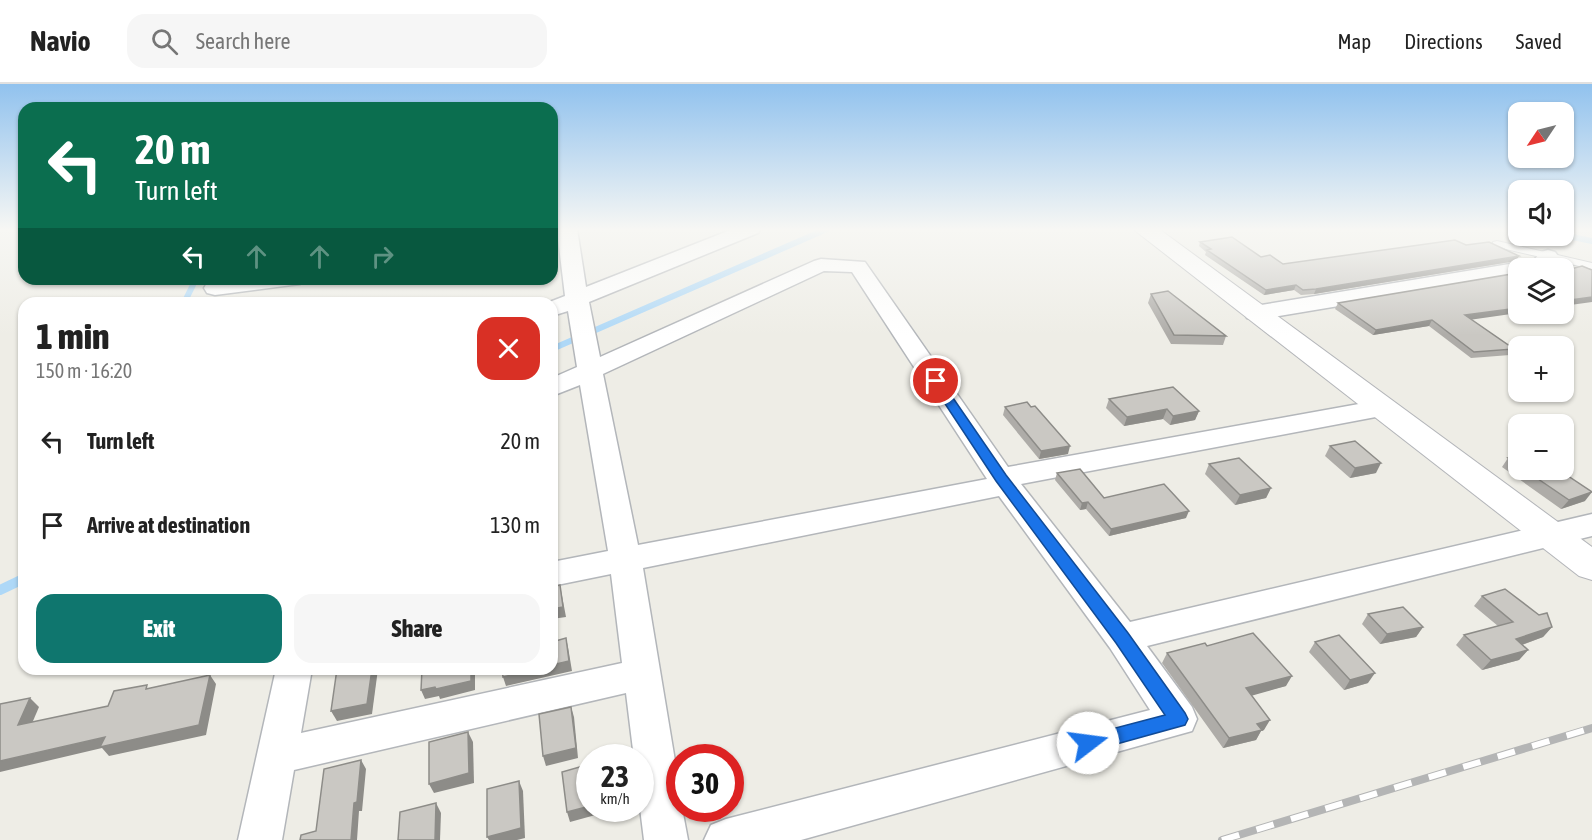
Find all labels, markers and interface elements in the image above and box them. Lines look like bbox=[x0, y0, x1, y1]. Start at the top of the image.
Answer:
search box bbox=[127, 14, 547, 68]
text: Navio bbox=[30, 25, 91, 57]
icon: search bbox=[148, 25, 181, 58]
text: Search here bbox=[196, 28, 291, 54]
text: Map bbox=[1337, 29, 1371, 53]
text: Directions bbox=[1404, 29, 1483, 53]
text: Saved bbox=[1516, 29, 1562, 53]
north arrow bbox=[1508, 102, 1574, 168]
map controls bbox=[1508, 102, 1574, 480]
text: 20 m bbox=[135, 125, 210, 173]
icon: left bbox=[36, 126, 114, 204]
text: Turn left bbox=[135, 175, 218, 206]
button: sound bbox=[1508, 180, 1574, 246]
icon: left bbox=[177, 240, 210, 273]
icon: ahead bbox=[240, 240, 273, 273]
icon: ahead bbox=[303, 240, 336, 273]
icon: right bbox=[366, 240, 399, 273]
button: layers bbox=[1508, 258, 1574, 324]
text: 1 min bbox=[36, 315, 110, 357]
button: close bbox=[477, 317, 540, 380]
button: + bbox=[1508, 336, 1574, 402]
pin bbox=[910, 355, 961, 406]
text: 150 m · 16:20 bbox=[36, 359, 132, 382]
icon: arrive bbox=[919, 364, 952, 397]
button: − bbox=[1508, 414, 1574, 480]
icon: left bbox=[36, 425, 69, 458]
text: Turn left bbox=[87, 428, 154, 454]
text: 20 m bbox=[500, 428, 540, 454]
icon: arrive bbox=[36, 509, 69, 542]
text: Arrive at destination bbox=[87, 512, 250, 538]
text: 130 m bbox=[490, 512, 540, 538]
button: Exit bbox=[36, 594, 282, 663]
button: Share bbox=[294, 594, 540, 663]
position arrow bbox=[1056, 711, 1120, 775]
speed limit sign: 30 bbox=[666, 744, 744, 822]
text: 23 bbox=[601, 759, 629, 793]
text: km/h bbox=[600, 790, 630, 807]

